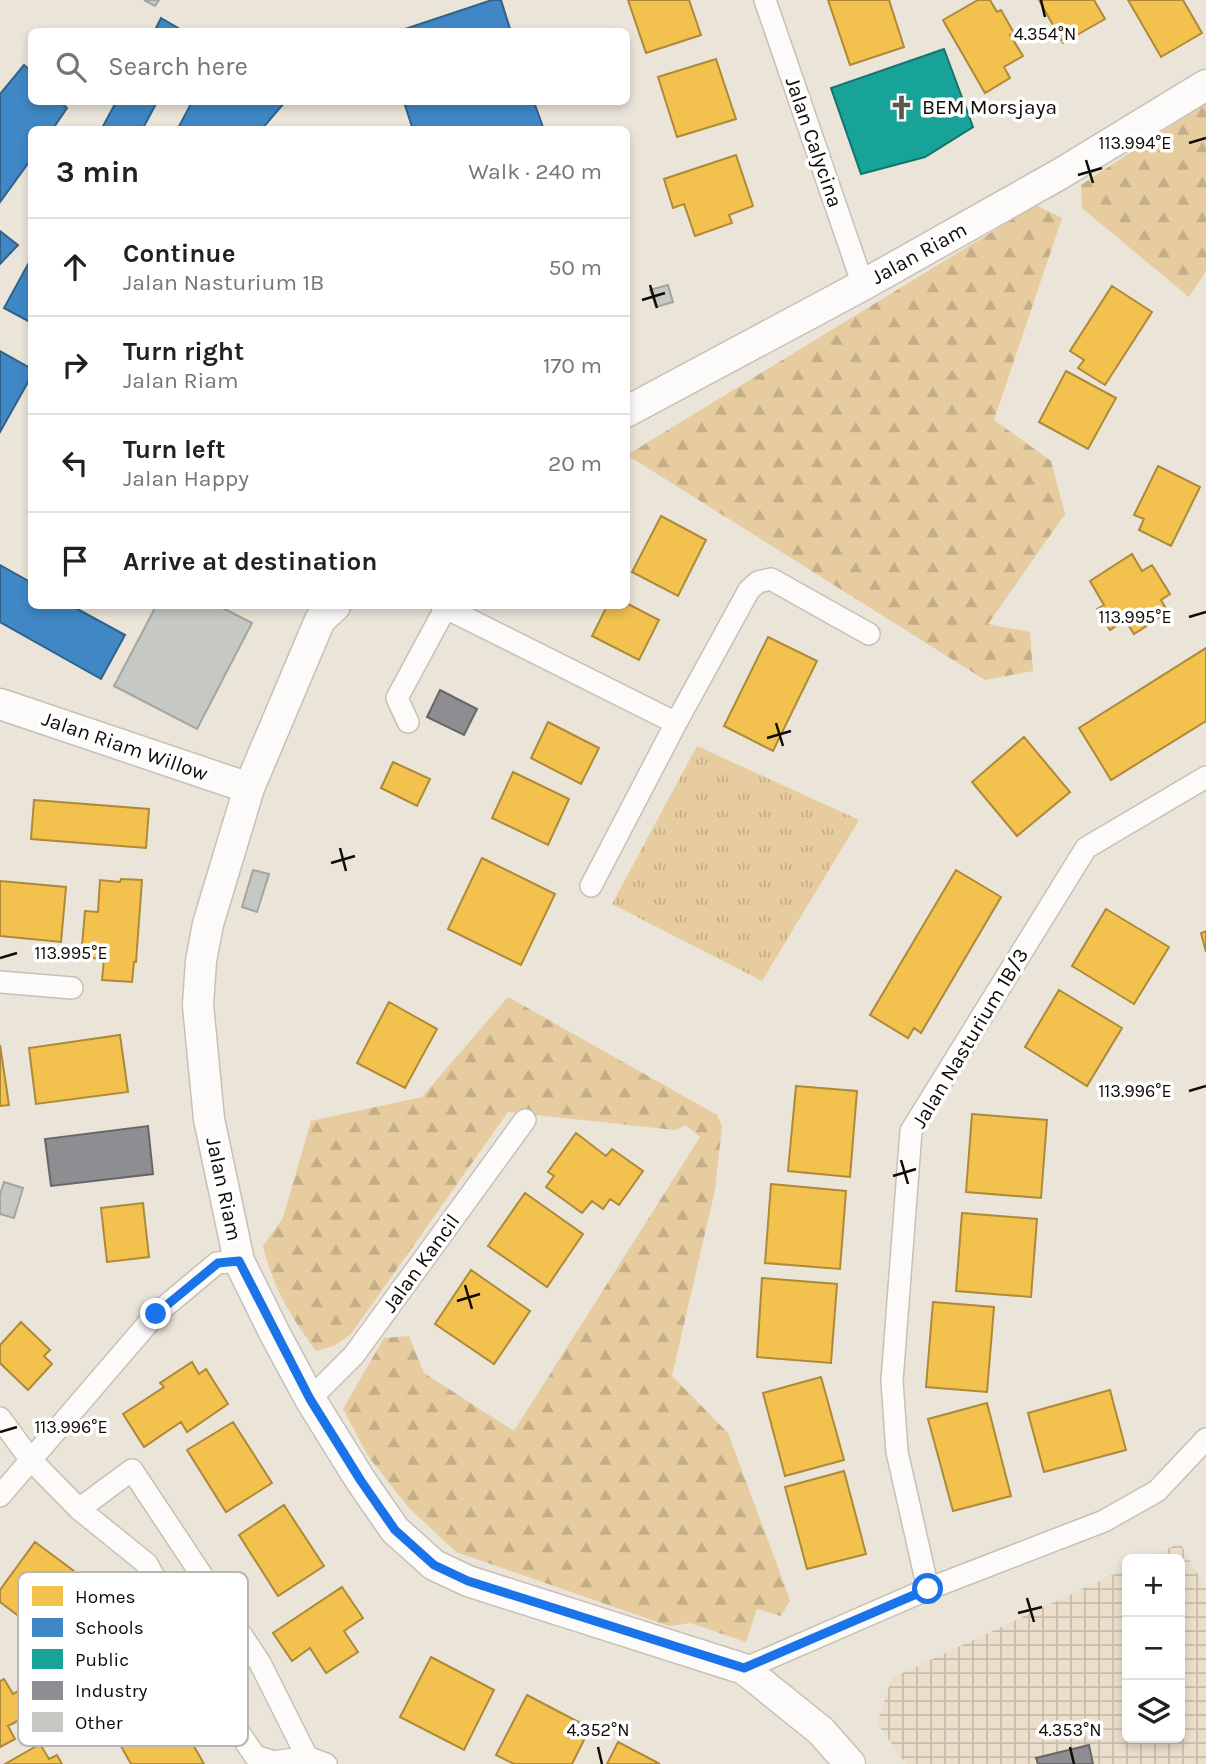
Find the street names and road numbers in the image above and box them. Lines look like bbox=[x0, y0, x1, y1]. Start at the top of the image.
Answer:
street label: Jalan Calycina bbox=[780, 74, 848, 210]
street label: Jalan Riam bbox=[867, 217, 971, 289]
street label: Jalan Riam Willow bbox=[39, 706, 211, 786]
street label: Jalan Nasturium 1B/3 bbox=[907, 944, 1033, 1132]
street label: Jalan Riam bbox=[201, 1135, 247, 1243]
street label: Jalan Kancil bbox=[377, 1209, 465, 1317]

